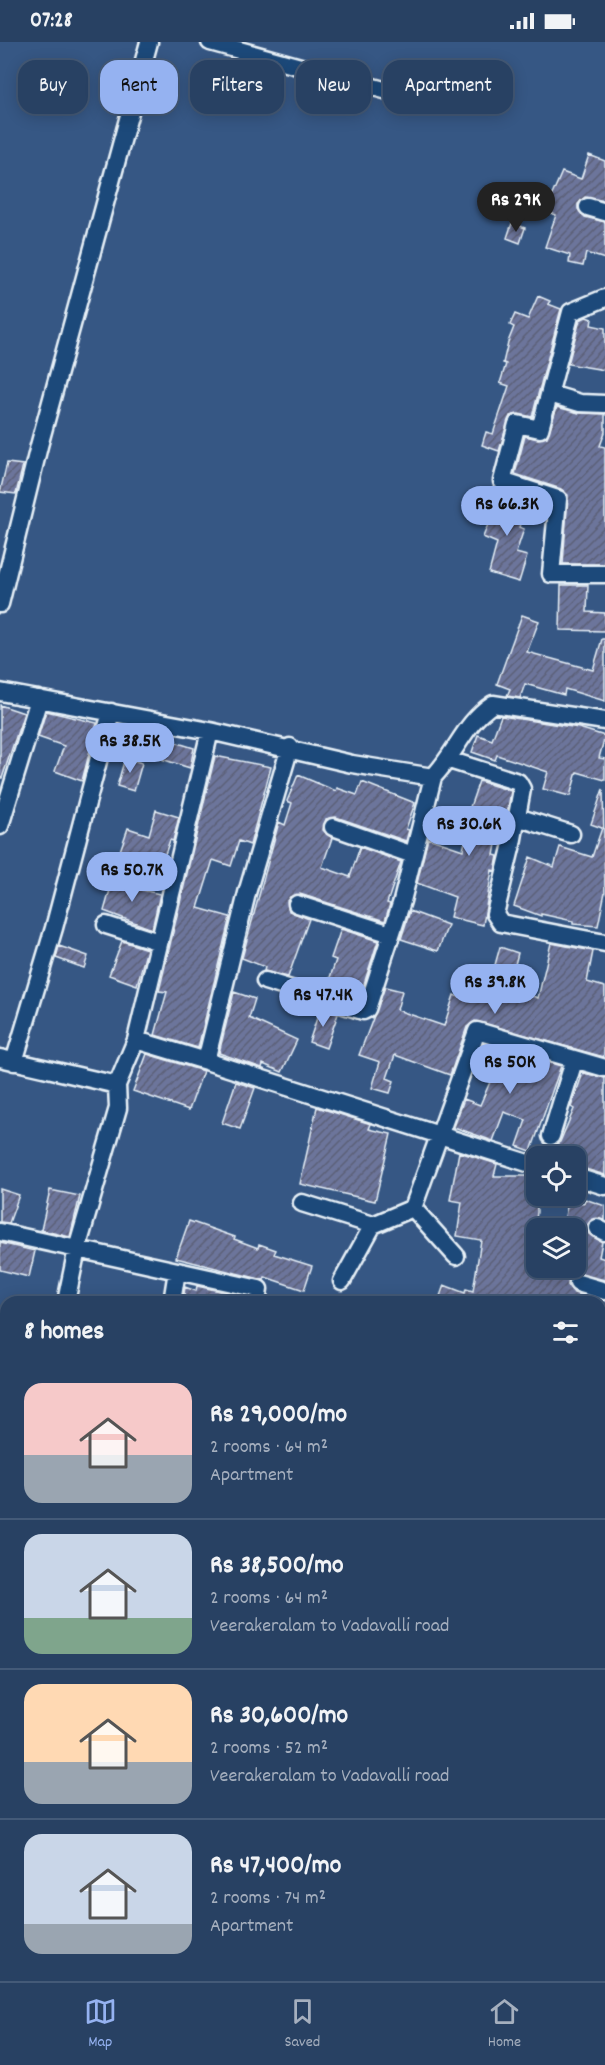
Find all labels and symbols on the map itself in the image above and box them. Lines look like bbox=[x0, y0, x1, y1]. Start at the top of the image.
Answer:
pin: Rs 29K bbox=[467, 182, 565, 233]
pin: Rs 66.3K bbox=[445, 486, 569, 537]
pin: Rs 38.5K bbox=[68, 723, 192, 774]
pin: Rs 30.6K bbox=[407, 806, 531, 857]
pin: Rs 50.7K bbox=[70, 852, 194, 903]
pin: Rs 39.8K bbox=[433, 964, 557, 1015]
pin: Rs 47.4K bbox=[261, 977, 385, 1028]
pin: Rs 50K bbox=[461, 1044, 559, 1095]

